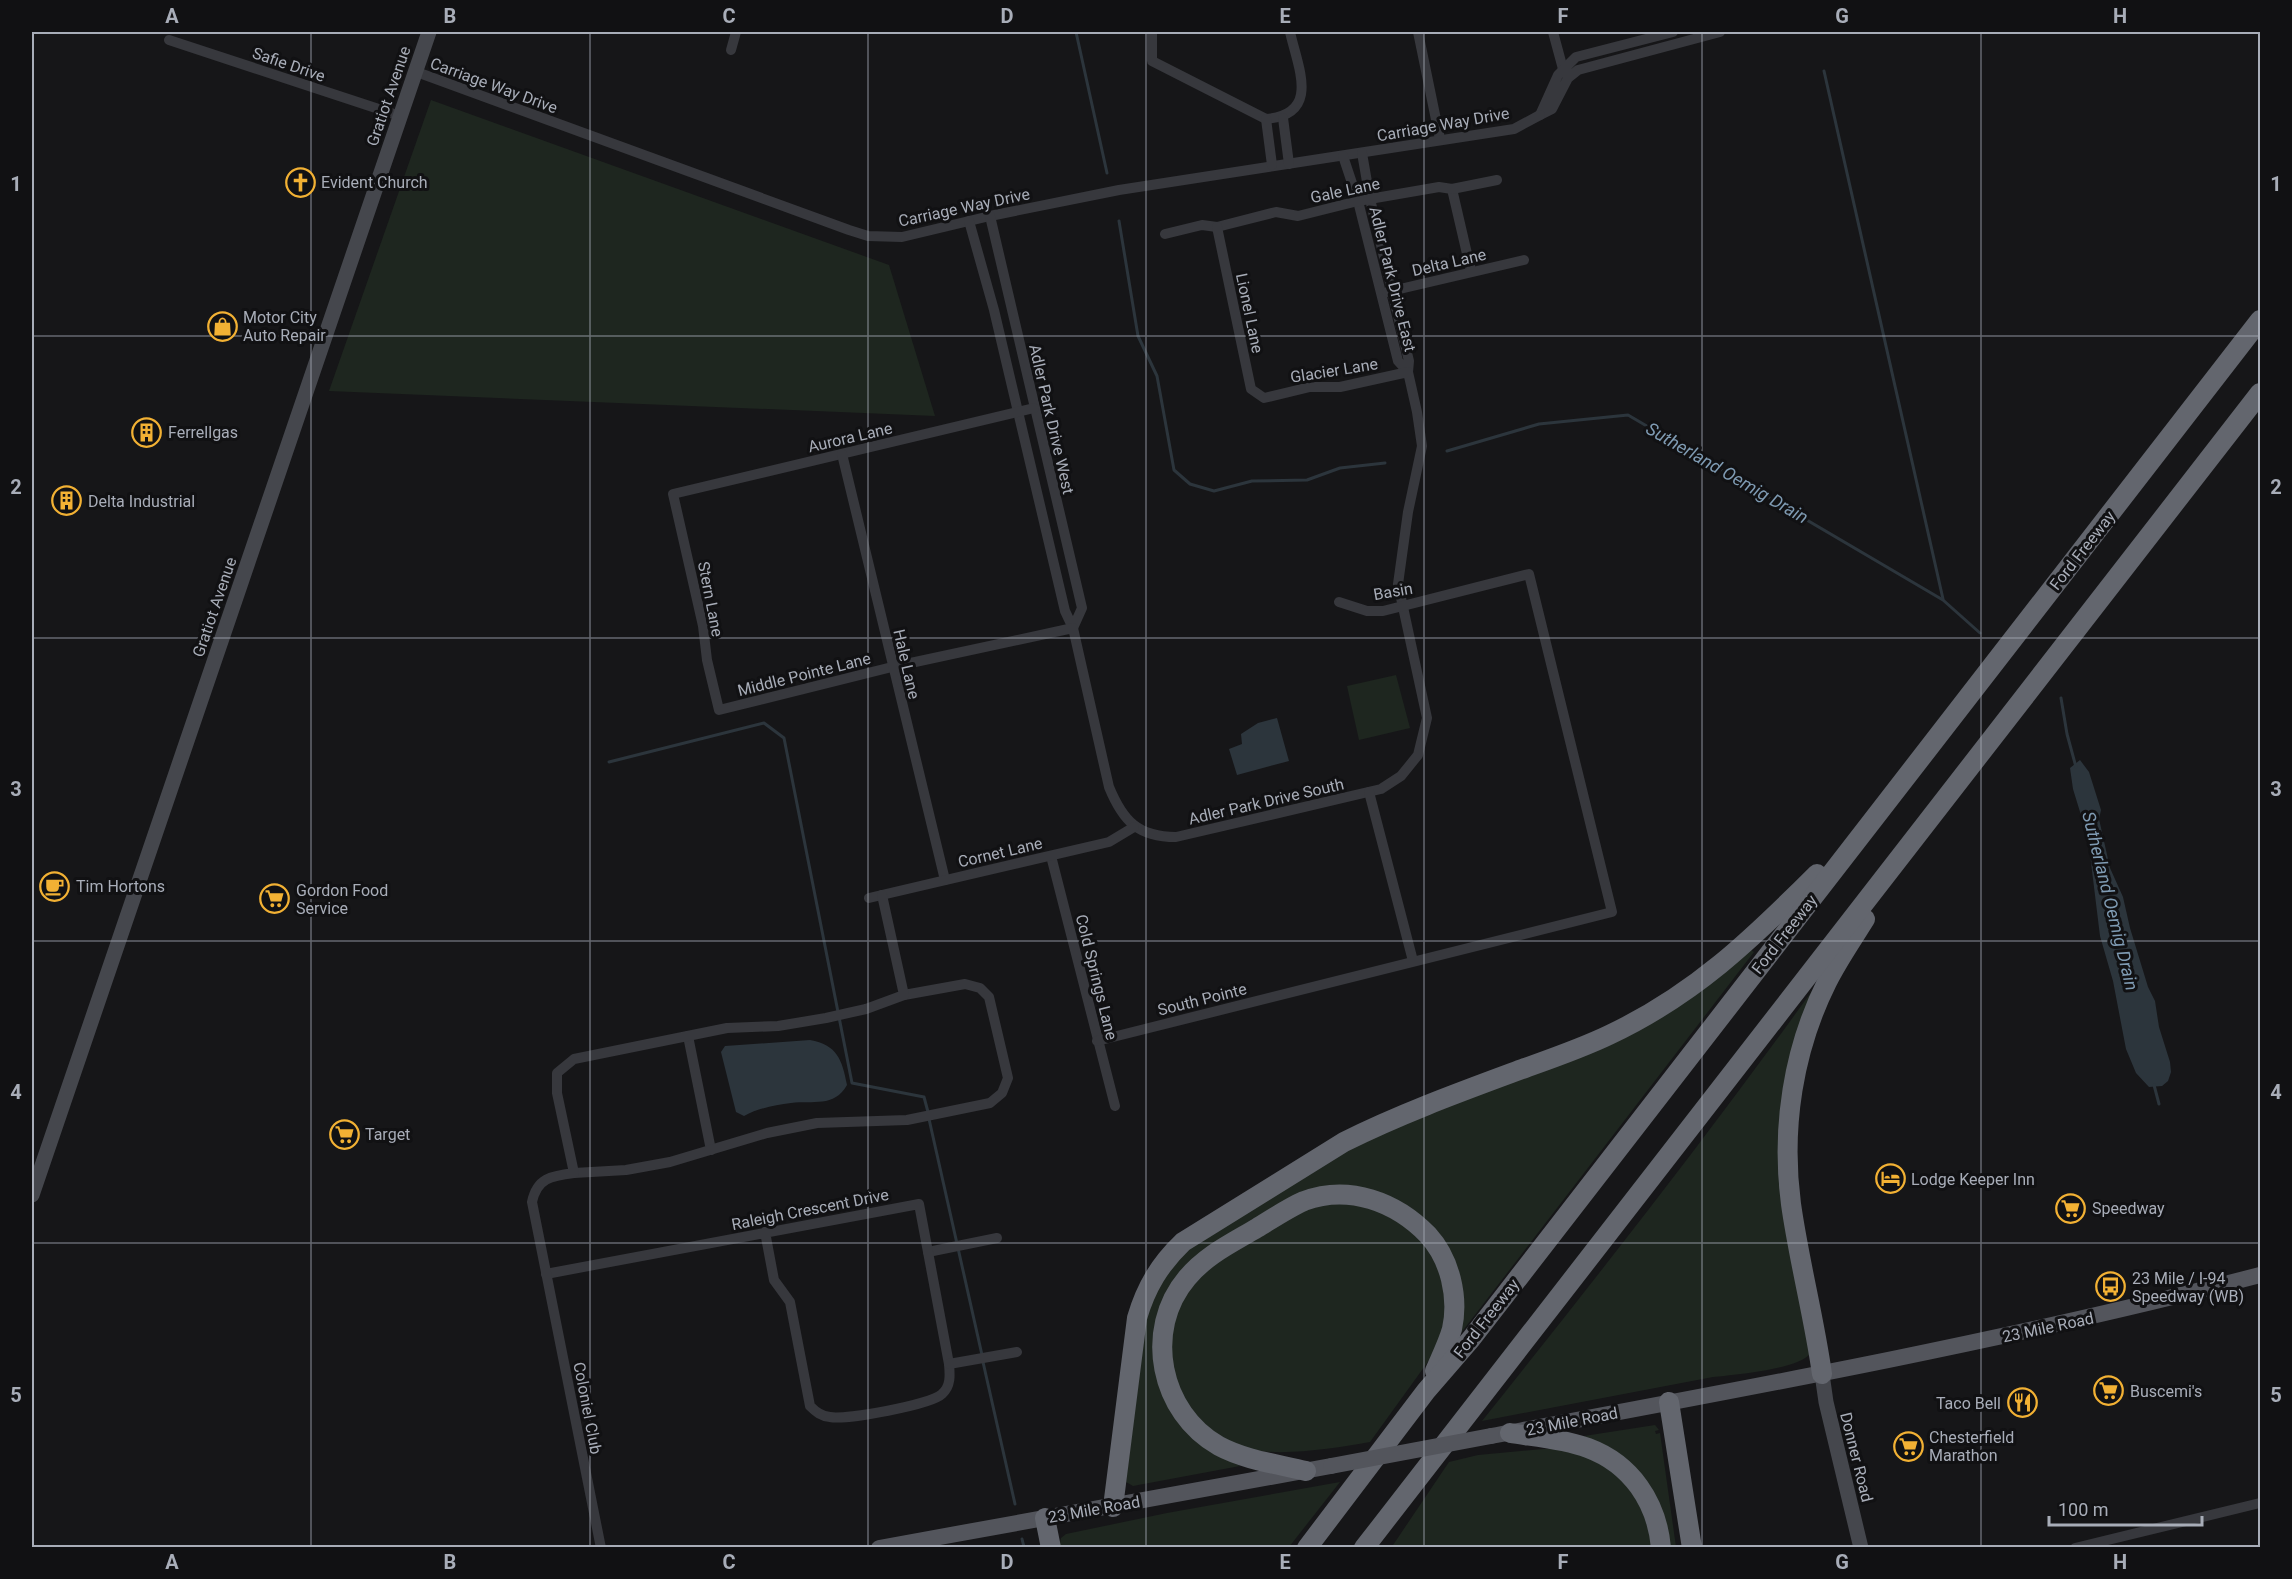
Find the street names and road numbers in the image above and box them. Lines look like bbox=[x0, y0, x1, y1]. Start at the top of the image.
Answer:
street label: Safie Drive bbox=[250, 43, 328, 86]
street label: Gratiot Avenue bbox=[362, 44, 414, 149]
street label: Carriage Way Drive bbox=[428, 54, 560, 117]
street label: Carriage Way Drive bbox=[1375, 104, 1511, 145]
street label: Gale Lane bbox=[1309, 174, 1382, 207]
street label: Carriage Way Drive bbox=[897, 184, 1032, 231]
street label: Adler Park Drive East bbox=[1365, 205, 1420, 354]
street label: Delta Lane bbox=[1410, 245, 1488, 280]
street label: Lionel Lane bbox=[1232, 271, 1267, 355]
street label: Adler Park Drive West bbox=[1025, 342, 1078, 496]
street label: Glacier Lane bbox=[1289, 354, 1379, 387]
street label: Aurora Lane bbox=[806, 419, 894, 456]
street label: Ford Freeway bbox=[2046, 507, 2119, 594]
street label: Gratiot Avenue bbox=[188, 555, 240, 660]
street label: Stern Lane bbox=[694, 560, 727, 638]
street label: Basin bbox=[1372, 579, 1414, 604]
street label: Hale Lane bbox=[889, 627, 924, 701]
street label: Middle Pointe Lane bbox=[736, 649, 873, 700]
street label: Adler Park Drive South bbox=[1187, 774, 1346, 829]
street label: Cornet Lane bbox=[956, 834, 1044, 871]
street label: Ford Freeway bbox=[1748, 891, 1821, 978]
street label: Cold Springs Lane bbox=[1072, 912, 1121, 1042]
street label: South Pointe bbox=[1156, 979, 1249, 1020]
street label: Raleigh Crescent Drive bbox=[730, 1185, 890, 1234]
street label: Ford Freeway bbox=[1450, 1275, 1523, 1362]
street label: 23 Mile Road bbox=[2001, 1309, 2096, 1346]
street label: Coloniel Club bbox=[569, 1360, 606, 1456]
street label: 23 Mile Road bbox=[1525, 1403, 1619, 1440]
street label: Donner Road bbox=[1836, 1410, 1877, 1504]
street label: 23 Mile Road bbox=[1047, 1492, 1141, 1527]

